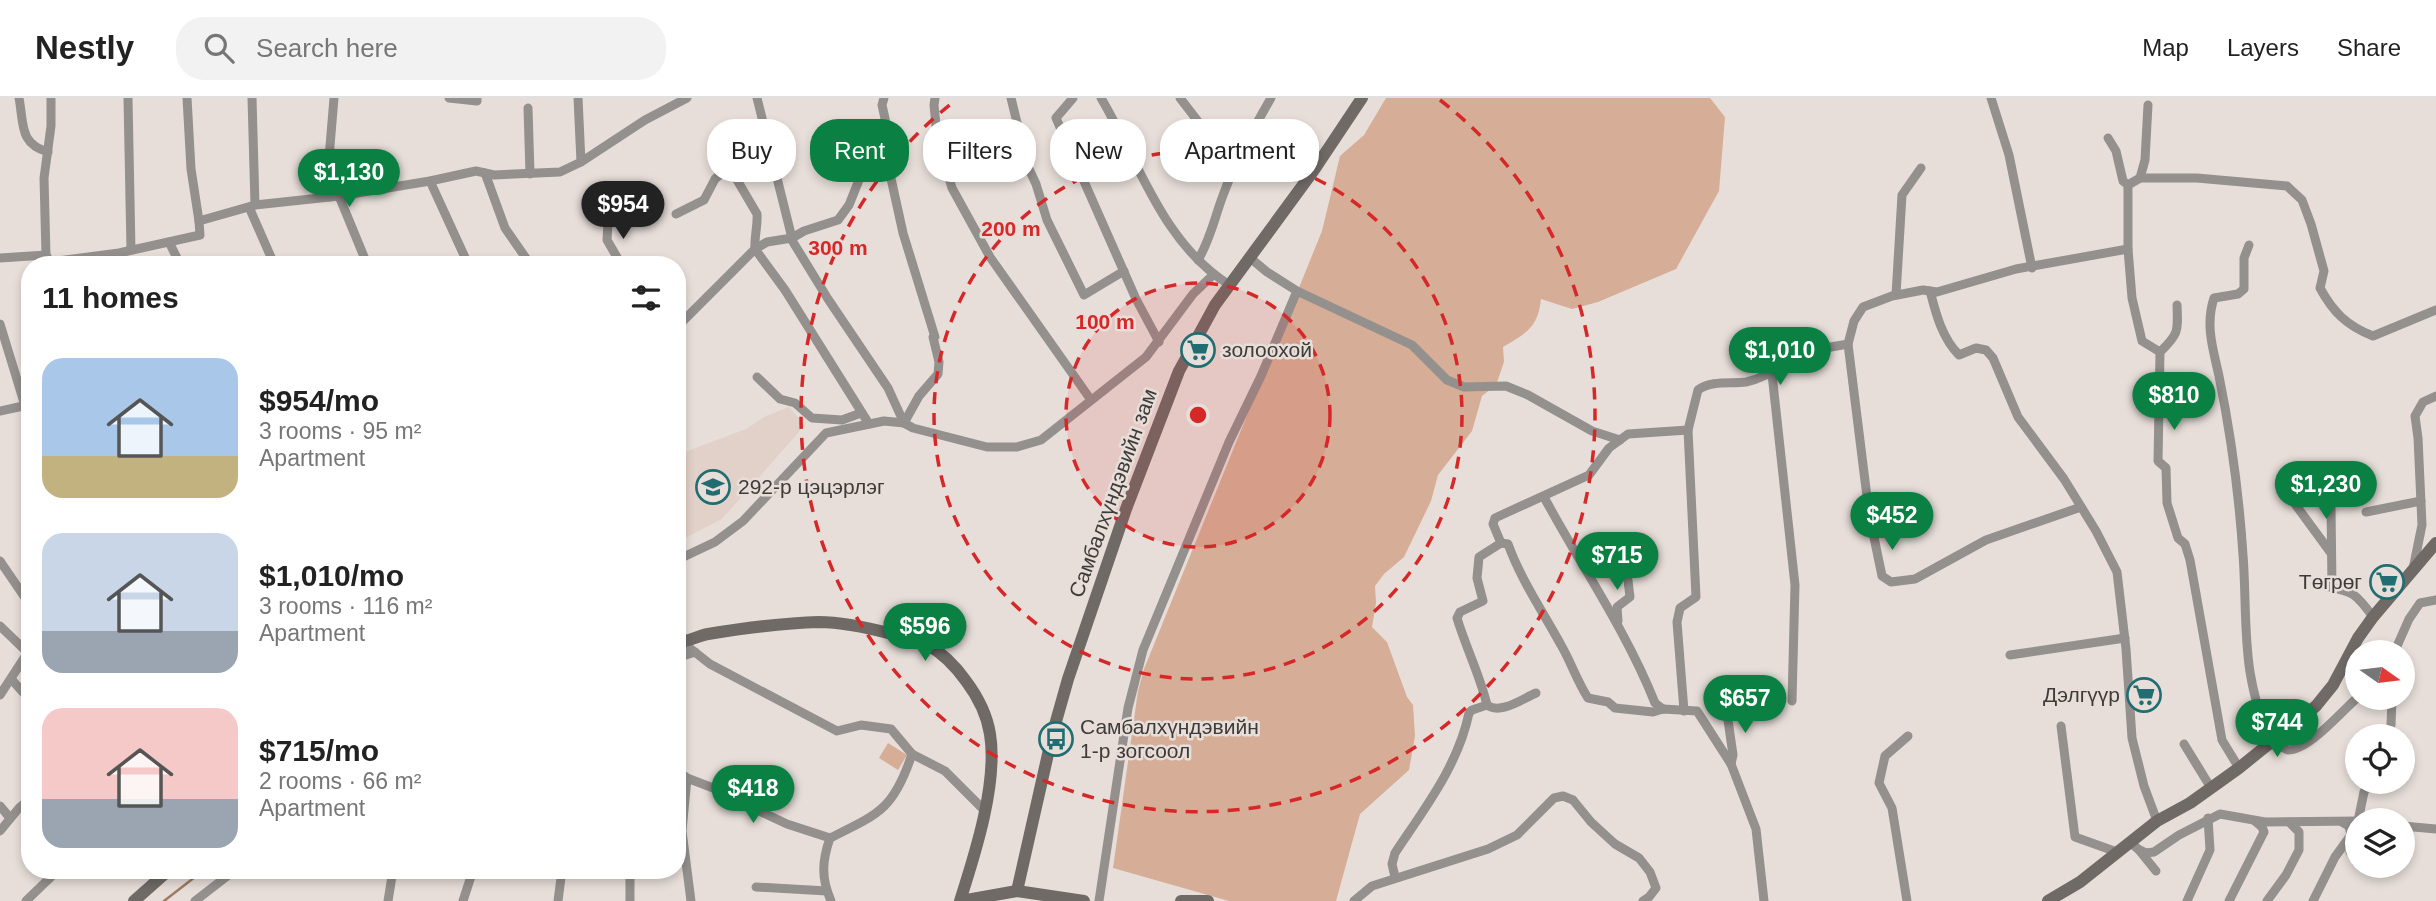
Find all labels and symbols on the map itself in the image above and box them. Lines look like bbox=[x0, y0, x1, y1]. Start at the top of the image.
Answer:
pin: $1,130 bbox=[292, 150, 406, 209]
pin: $954 bbox=[582, 181, 664, 241]
text: 200 m bbox=[981, 217, 1041, 240]
text: 300 m bbox=[808, 236, 868, 259]
text: 100 m bbox=[1075, 310, 1135, 333]
pin: $1,010 bbox=[1723, 328, 1837, 387]
supermarket icon: золоохой bbox=[1179, 331, 1217, 369]
place label: золоохой bbox=[1222, 338, 1312, 361]
pin: $810 bbox=[2133, 372, 2215, 432]
street label: Самбалхүндэвийн зам bbox=[1064, 385, 1161, 600]
centre of rings bbox=[1186, 403, 1210, 427]
pin: $1,230 bbox=[2269, 462, 2383, 521]
school or university icon: 292-р цэцэрлэг bbox=[694, 468, 732, 506]
place label: 292-р цэцэрлэг bbox=[738, 475, 885, 498]
pin: $452 bbox=[1851, 492, 1933, 552]
pin: $715 bbox=[1576, 532, 1658, 592]
supermarket icon: Төгрөг bbox=[2368, 563, 2406, 601]
place label: Төгрөг bbox=[2299, 570, 2362, 593]
pin: $596 bbox=[884, 603, 966, 663]
north arrow bbox=[2345, 640, 2415, 710]
pin: $657 bbox=[1704, 676, 1786, 735]
supermarket icon: Дэлгүүр bbox=[2125, 676, 2163, 714]
place label: Дэлгүүр bbox=[2043, 683, 2120, 706]
pin: $744 bbox=[2236, 700, 2318, 759]
place label: Самбалхүндэвийн 1-р зогсоол bbox=[1080, 715, 1259, 762]
bus stop icon: Самбалхүндэвийн 1-р зогсоол bbox=[1037, 720, 1075, 758]
pin: $418 bbox=[712, 766, 794, 825]

